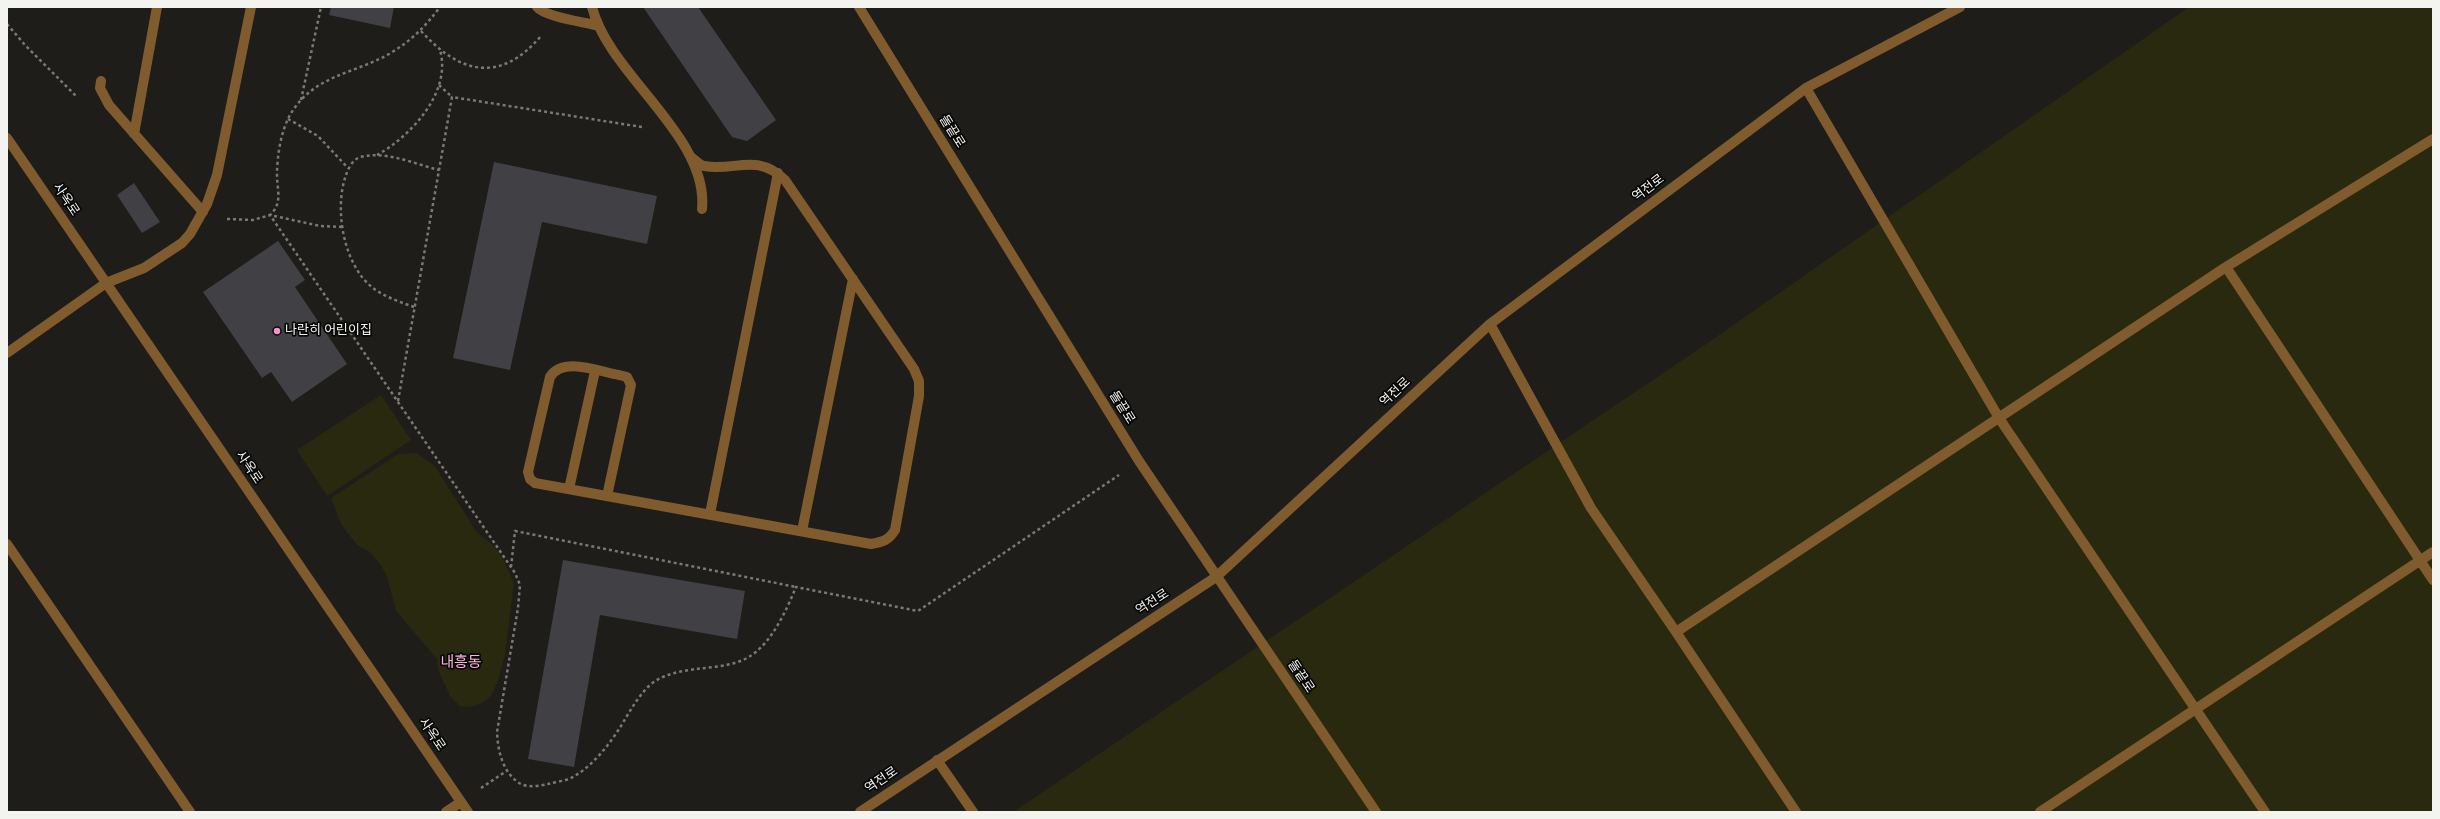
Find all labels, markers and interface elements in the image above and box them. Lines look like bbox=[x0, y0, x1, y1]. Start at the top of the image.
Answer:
street label: 돌끝로 bbox=[935, 113, 967, 151]
street label: 역전로 bbox=[1630, 172, 1668, 206]
street label: 사옥로 bbox=[49, 181, 81, 219]
place label: 나란히 어린이집 bbox=[285, 323, 372, 339]
marker: 나란히 어린이집 bbox=[272, 326, 282, 336]
street label: 역전로 bbox=[1378, 375, 1414, 411]
street label: 돌끝로 bbox=[1105, 389, 1137, 427]
street label: 사옥로 bbox=[232, 449, 264, 487]
street label: 역전로 bbox=[1134, 587, 1172, 619]
district label: 내흥동 bbox=[440, 655, 482, 673]
street label: 돌끝로 bbox=[1284, 658, 1316, 696]
street label: 사옥로 bbox=[415, 716, 447, 754]
street label: 역전로 bbox=[863, 765, 901, 797]

